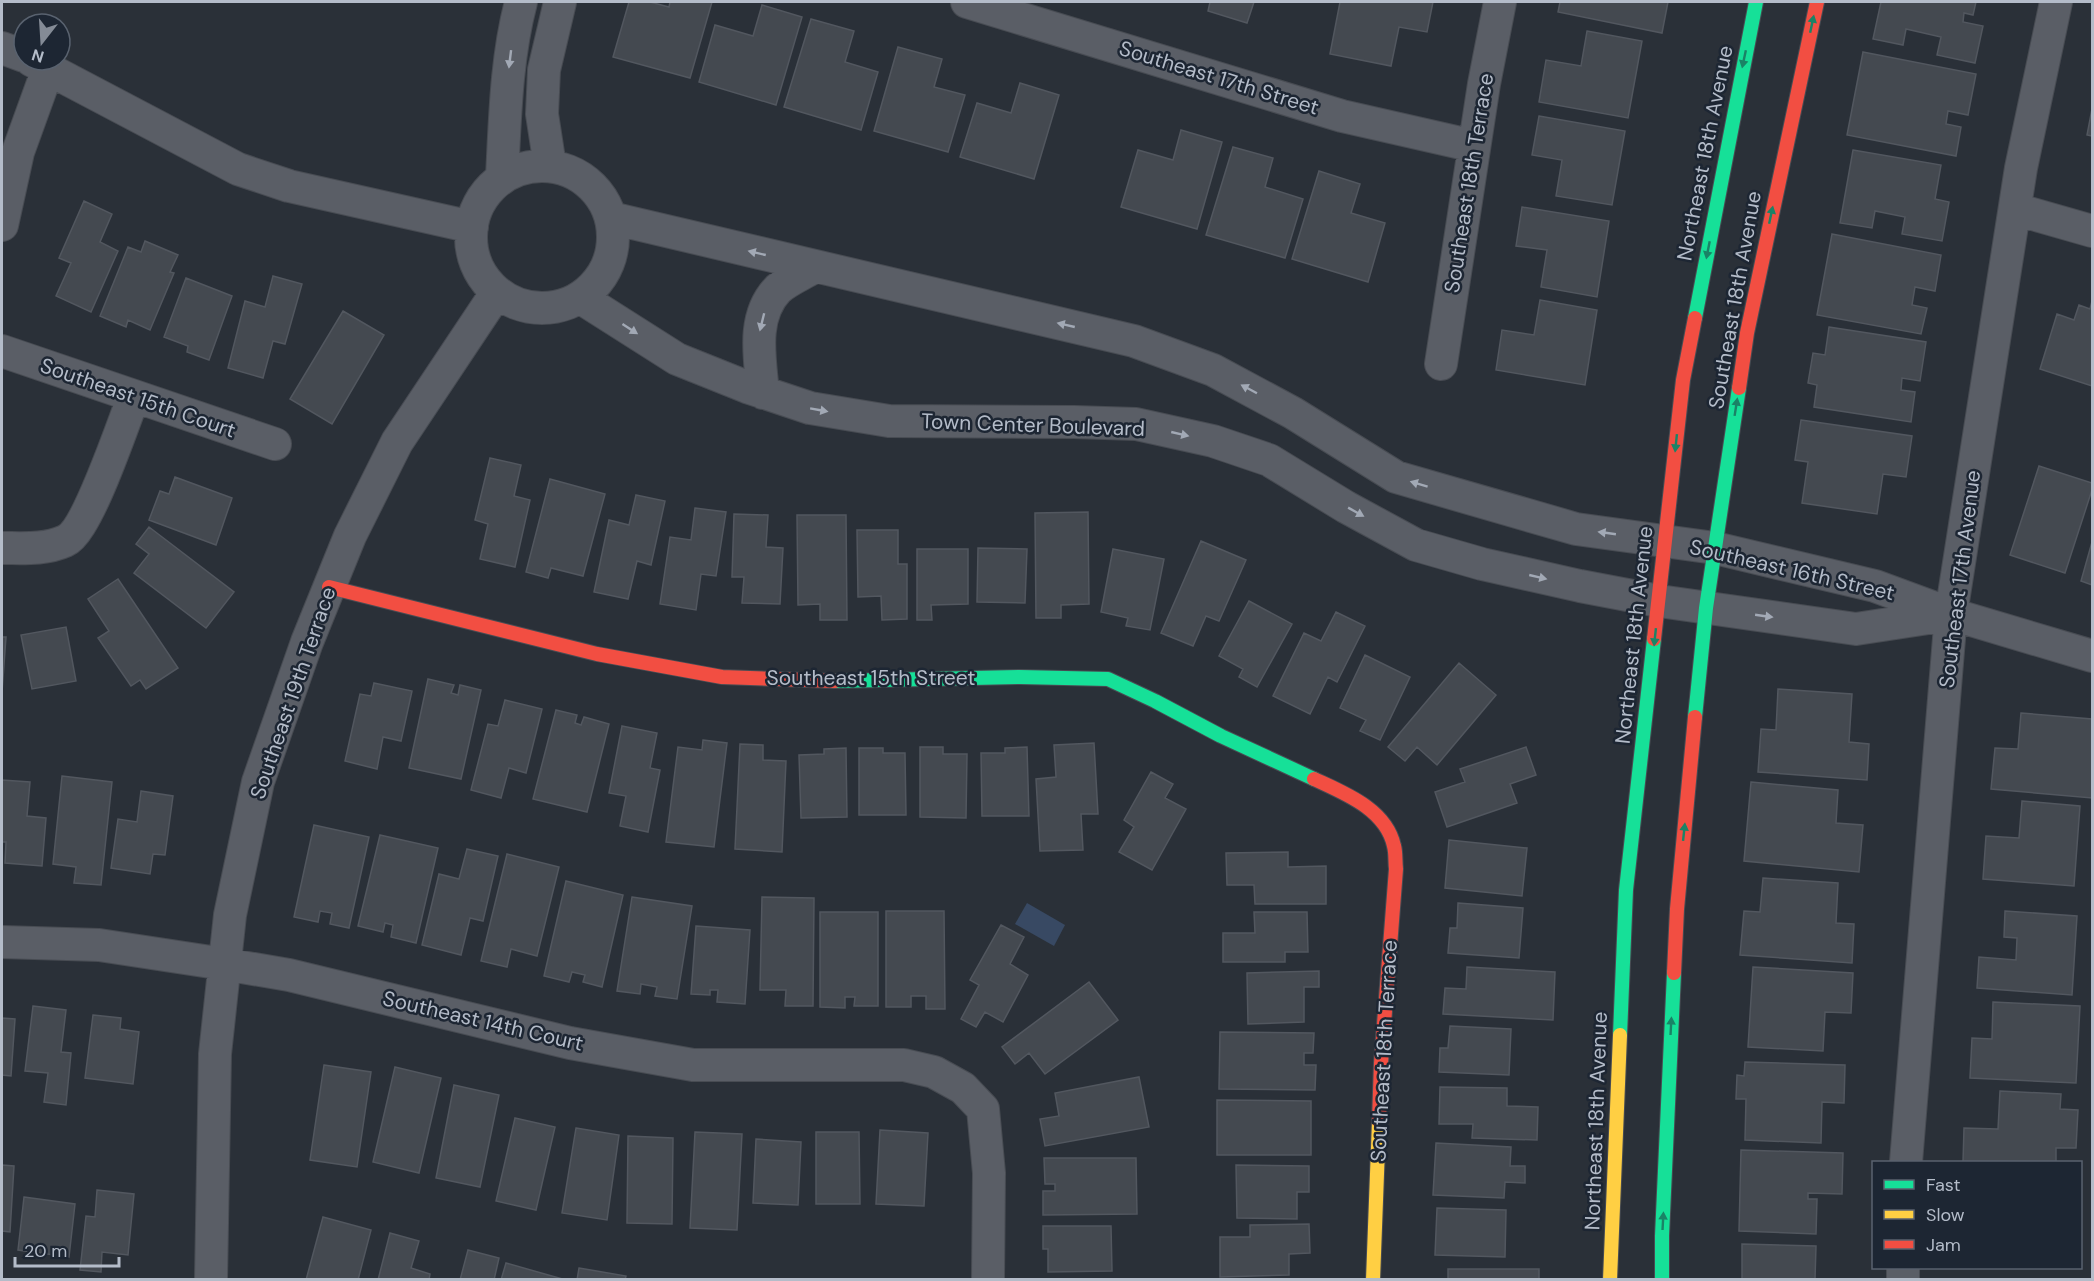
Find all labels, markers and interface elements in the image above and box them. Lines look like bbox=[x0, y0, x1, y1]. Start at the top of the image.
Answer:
north arrow bbox=[12, 12, 72, 72]
one-way arrow bbox=[1808, 15, 1817, 34]
street label: Southeast 17th Street bbox=[1116, 34, 1322, 122]
street label: Northeast 18th Avenue bbox=[1670, 43, 1740, 263]
text: N bbox=[29, 44, 46, 68]
one-way arrow bbox=[1739, 49, 1748, 68]
one-way arrow bbox=[506, 50, 515, 69]
street label: Southeast 18th Terrace bbox=[1438, 71, 1500, 295]
street label: Southeast 18th Avenue bbox=[1702, 189, 1768, 411]
one-way arrow bbox=[1767, 205, 1776, 224]
one-way arrow bbox=[1703, 241, 1712, 260]
one-way arrow bbox=[748, 248, 767, 258]
one-way arrow bbox=[756, 313, 766, 331]
one-way arrow bbox=[1056, 320, 1075, 329]
one-way arrow bbox=[622, 324, 639, 335]
street label: Southeast 15th Court bbox=[37, 351, 239, 445]
one-way arrow bbox=[1240, 384, 1257, 394]
one-way arrow bbox=[1732, 397, 1741, 416]
one-way arrow bbox=[809, 405, 828, 414]
street label: Town Center Boulevard bbox=[921, 407, 1145, 443]
one-way arrow bbox=[1170, 429, 1189, 439]
one-way arrow bbox=[1671, 433, 1681, 452]
street label: Southeast 17th Avenue bbox=[1933, 468, 1987, 690]
one-way arrow bbox=[1410, 479, 1428, 488]
one-way arrow bbox=[1348, 507, 1365, 517]
street label: Northeast 18th Avenue bbox=[1609, 525, 1659, 745]
one-way arrow bbox=[1598, 528, 1617, 538]
street label: Southeast 16th Street bbox=[1687, 533, 1897, 607]
one-way arrow bbox=[1529, 573, 1548, 582]
street label: Southeast 19th Terrace bbox=[244, 583, 342, 803]
one-way arrow bbox=[1755, 611, 1774, 620]
one-way arrow bbox=[1650, 627, 1660, 646]
street label: Southeast 15th Street bbox=[767, 664, 976, 692]
one-way arrow bbox=[1679, 822, 1689, 841]
street label: Southeast 18th Terrace bbox=[1364, 939, 1404, 1163]
street label: Southeast 14th Court bbox=[380, 984, 586, 1058]
street label: Northeast 18th Avenue bbox=[1578, 1011, 1614, 1231]
one-way arrow bbox=[1667, 1017, 1676, 1036]
legend bbox=[1872, 1161, 2082, 1269]
text: Fast bbox=[1926, 1173, 1961, 1197]
text: Slow bbox=[1926, 1203, 1965, 1227]
one-way arrow bbox=[1658, 1212, 1667, 1231]
scale bar bbox=[15, 1230, 118, 1268]
text: Jam bbox=[1926, 1233, 1961, 1257]
text: 20 m bbox=[24, 1239, 67, 1263]

